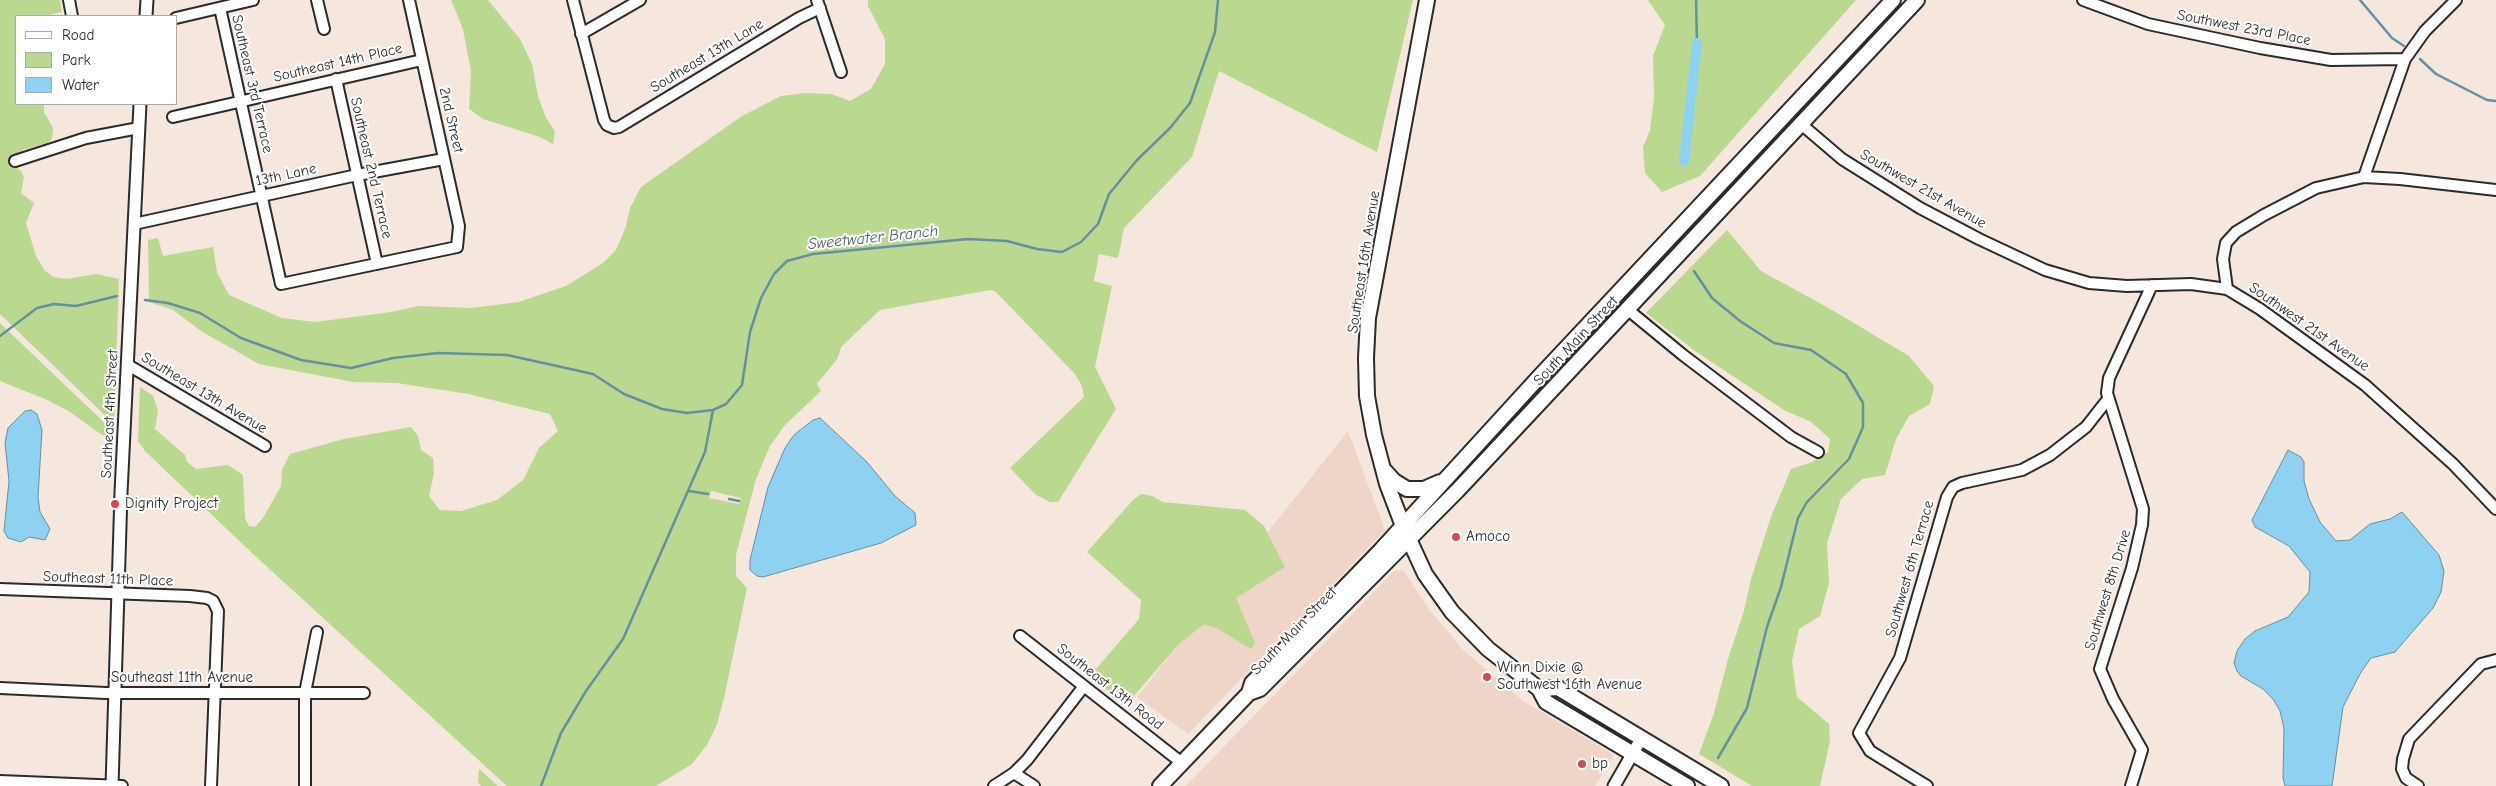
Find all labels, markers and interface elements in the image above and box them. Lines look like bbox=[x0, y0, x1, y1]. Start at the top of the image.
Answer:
street label: Southwest 23rd Place bbox=[2176, 6, 2312, 50]
street label: Southeast 3rd Terrace bbox=[227, 13, 277, 155]
legend bbox=[15, 15, 178, 105]
street label: Southeast 13th Lane bbox=[647, 15, 767, 97]
text: Road bbox=[62, 26, 94, 44]
street label: Southeast 14th Place bbox=[272, 39, 404, 87]
text: Park bbox=[62, 51, 91, 69]
text: Water bbox=[62, 76, 99, 94]
street label: 2nd Street bbox=[435, 85, 467, 155]
street label: Southeast 2nd Terrace bbox=[346, 96, 396, 240]
street label: Southwest 21st Avenue bbox=[1857, 145, 1989, 233]
street label: 13th Lane bbox=[254, 160, 318, 190]
street label: Southeast 16th Avenue bbox=[1344, 189, 1384, 335]
water label: Sweetwater Branch bbox=[807, 222, 939, 254]
street label: Southwest 21st Avenue bbox=[2245, 279, 2373, 375]
street label: South Main Street bbox=[1530, 293, 1622, 389]
street label: Southeast 13th Avenue bbox=[138, 348, 270, 438]
street label: Southeast 4th Street bbox=[98, 349, 122, 479]
place label: Dignity Project bbox=[125, 495, 218, 513]
marker: Dignity Project bbox=[109, 498, 121, 510]
street label: Southwest 6th Terrace bbox=[1882, 498, 1938, 640]
street label: Southwest 8th Drive bbox=[2081, 527, 2135, 653]
place label: Amoco bbox=[1466, 528, 1510, 546]
marker: Amoco bbox=[1450, 531, 1462, 543]
street label: Southeast 11th Place bbox=[43, 568, 173, 590]
street label: South Main Street bbox=[1247, 583, 1341, 679]
street label: Southeast 13th Road bbox=[1053, 640, 1167, 734]
place label: Winn Dixie @ Southwest 16th Avenue bbox=[1497, 659, 1642, 694]
street label: Southeast 11th Avenue bbox=[111, 669, 253, 687]
marker: Winn Dixie @ Southwest 16th Avenue bbox=[1481, 671, 1493, 683]
place label: bp bbox=[1592, 755, 1608, 773]
marker: bp bbox=[1576, 758, 1588, 770]

